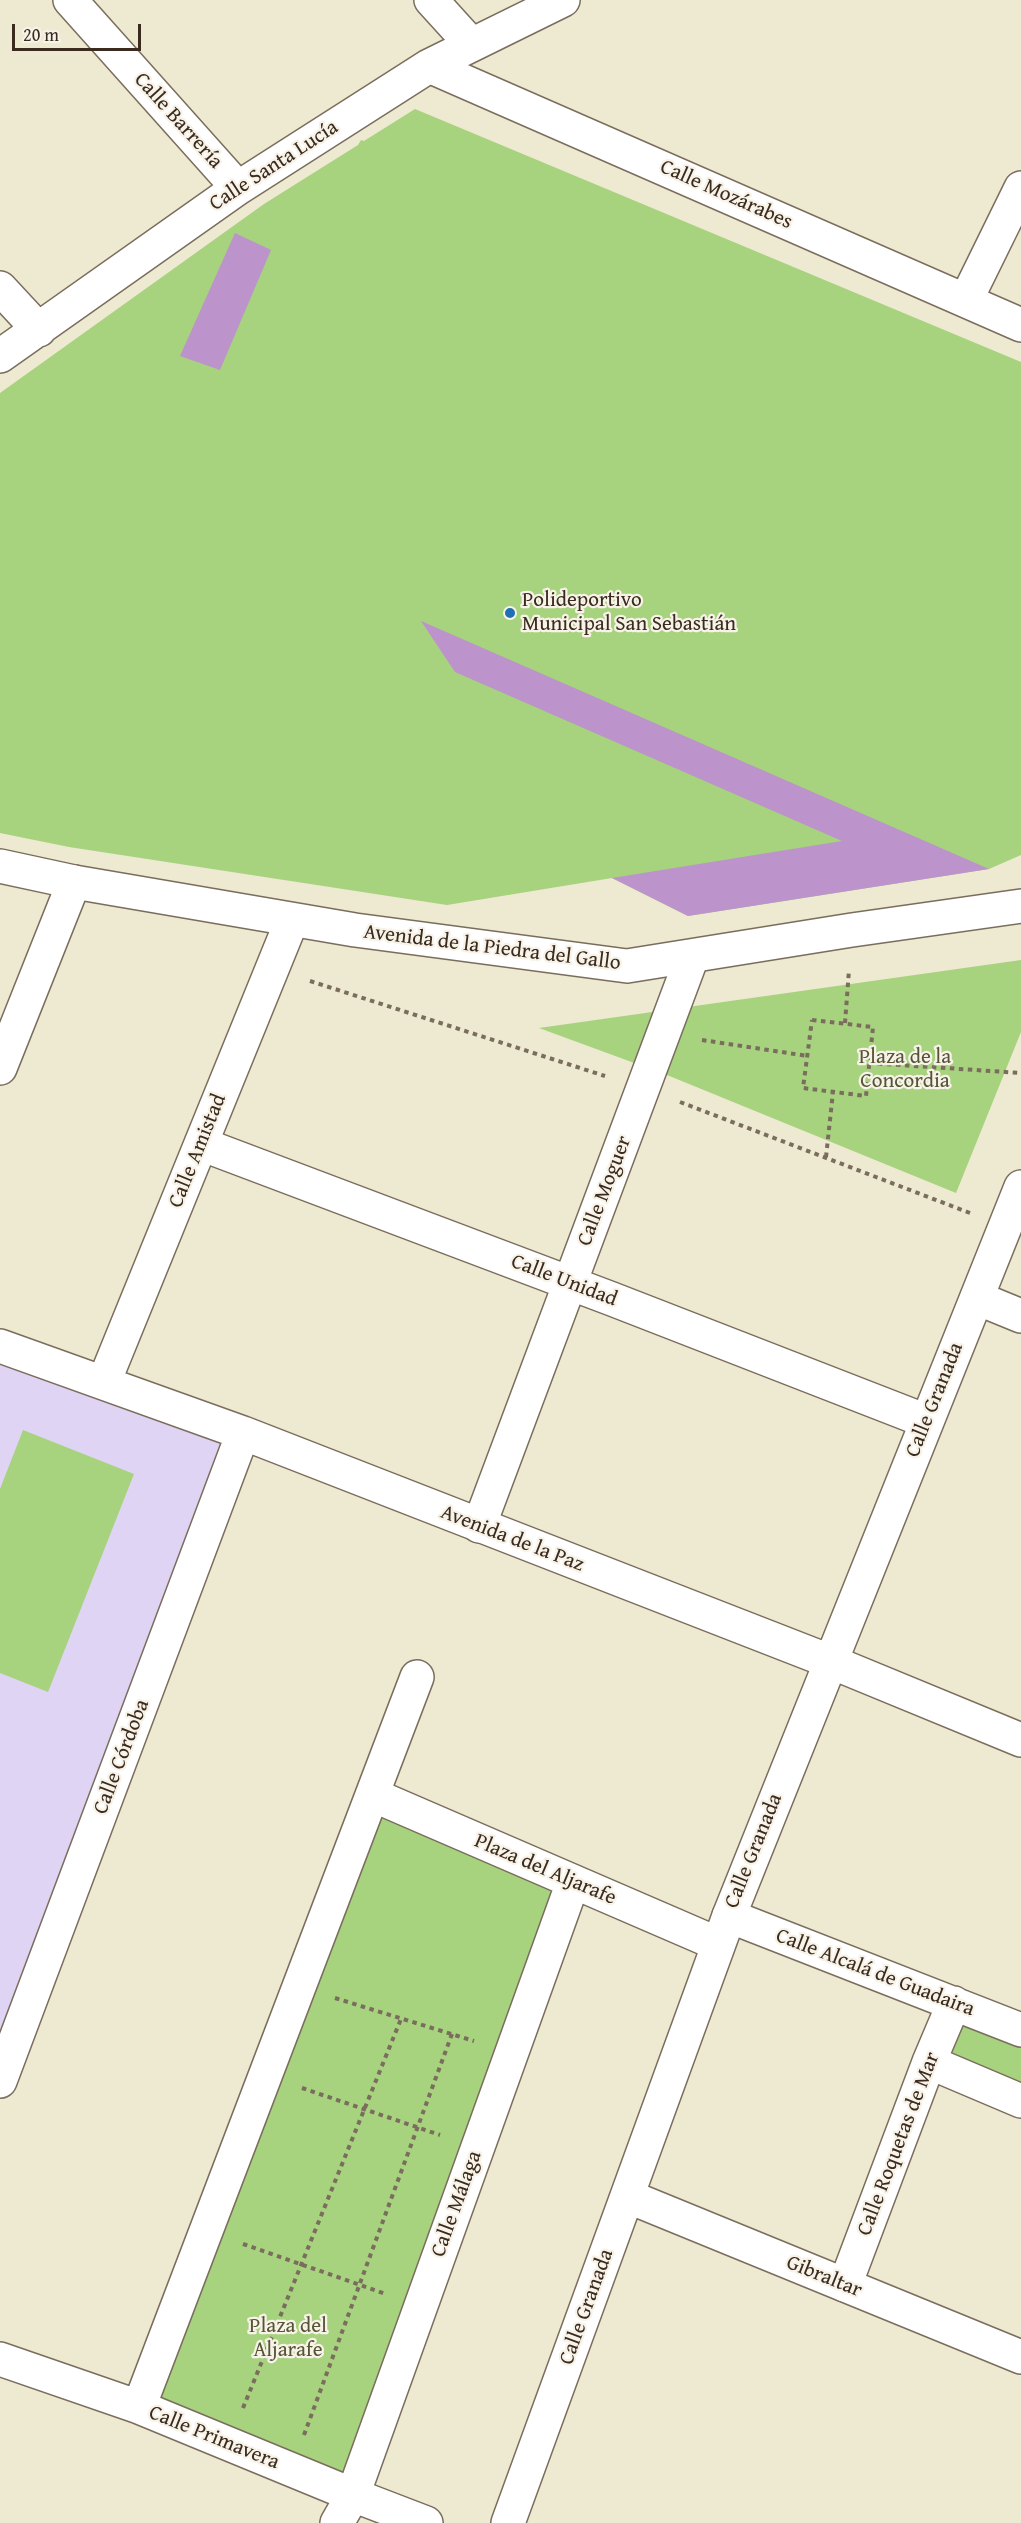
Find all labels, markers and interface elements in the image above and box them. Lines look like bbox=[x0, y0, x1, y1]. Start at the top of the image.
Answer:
scale bar bbox=[15, 12, 144, 50]
text: 20 m bbox=[23, 21, 59, 48]
street label: Calle Barrería bbox=[128, 68, 228, 174]
street label: Calle Santa Lucía bbox=[205, 115, 343, 217]
street label: Calle Mozárabes bbox=[656, 155, 796, 235]
place label: Polideportivo Municipal San Sebastián bbox=[522, 588, 736, 638]
marker: Polideportivo Municipal San Sebastián bbox=[503, 606, 517, 620]
street label: Avenida de la Piedra del Gallo bbox=[362, 920, 622, 976]
park label: Plaza de la Concordia bbox=[859, 1045, 951, 1095]
street label: Calle Amistad bbox=[164, 1091, 232, 1211]
street label: Calle Moguer bbox=[572, 1132, 638, 1250]
street label: Calle Unidad bbox=[507, 1249, 621, 1313]
street label: Calle Granada bbox=[901, 1339, 969, 1461]
street label: Avenida de la Paz bbox=[437, 1500, 587, 1578]
street label: Calle Córdoba bbox=[89, 1696, 155, 1818]
street label: Calle Granada bbox=[720, 1790, 788, 1912]
street label: Plaza del Aljarafe bbox=[470, 1829, 620, 1911]
street label: Calle Alcalá de Guadaira bbox=[772, 1923, 978, 2023]
street label: Calle Roquetas de Mar bbox=[852, 2049, 946, 2239]
street label: Calle Málaga bbox=[426, 2148, 488, 2260]
street label: Calle Granada bbox=[554, 2246, 620, 2368]
street label: Gibraltar bbox=[782, 2250, 866, 2304]
park label: Plaza del Aljarafe bbox=[249, 2314, 327, 2364]
street label: Calle Primavera bbox=[145, 2400, 283, 2476]

